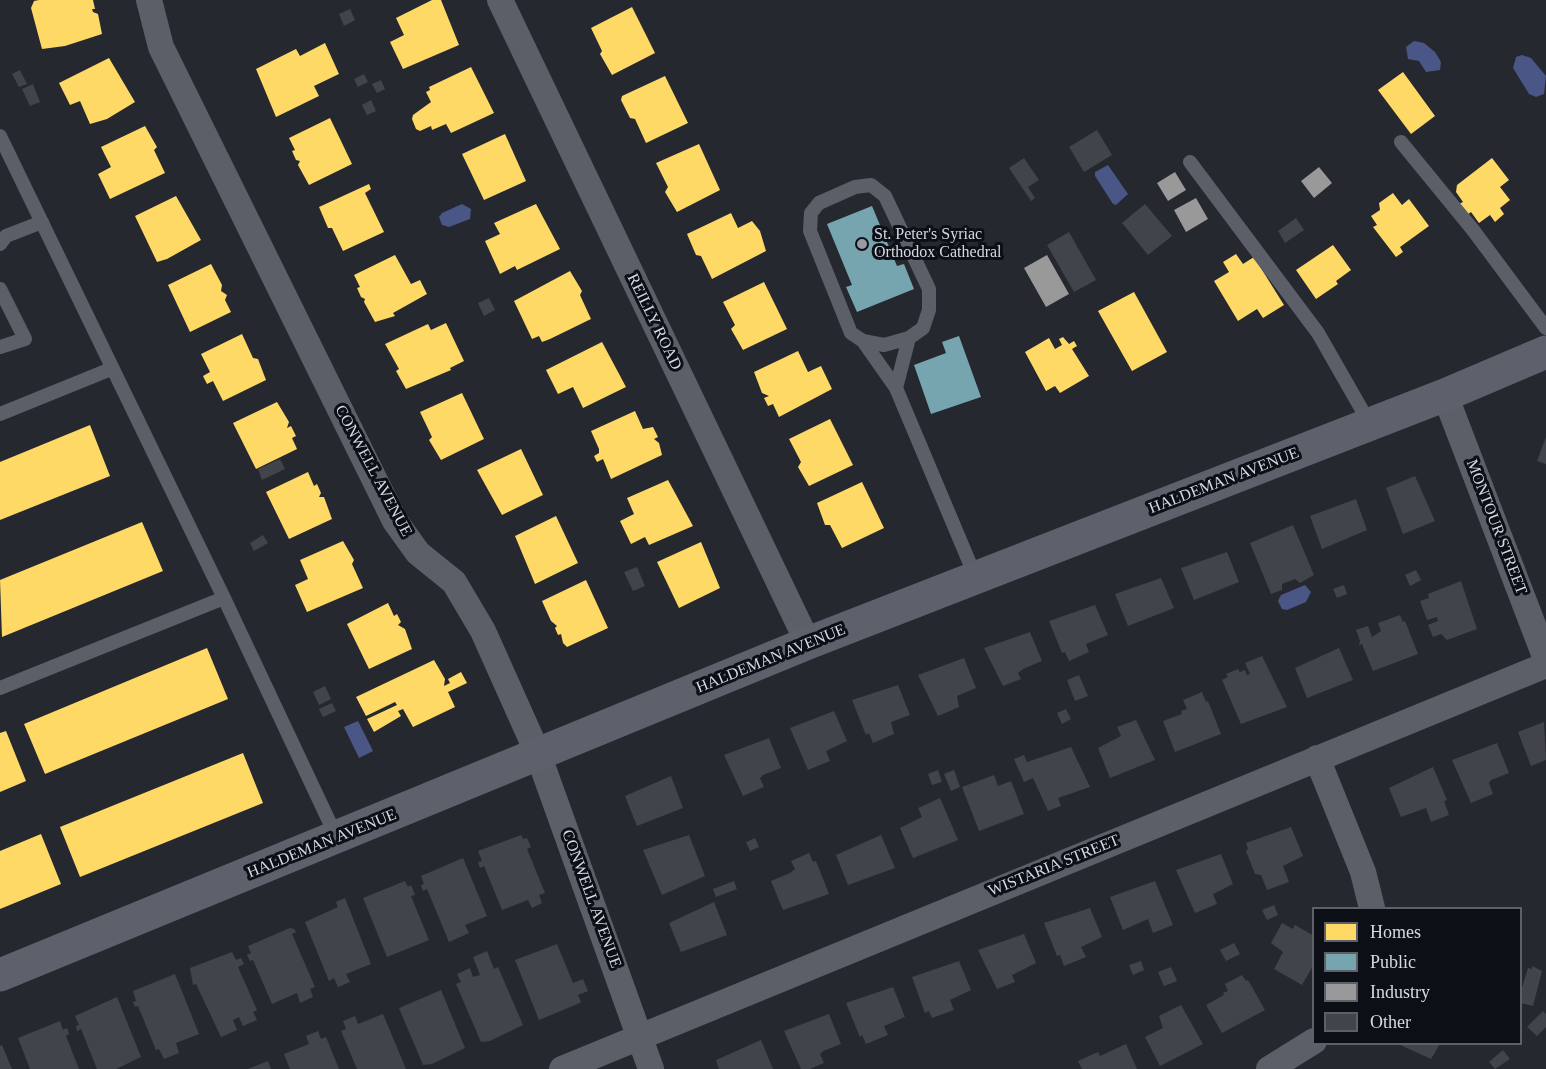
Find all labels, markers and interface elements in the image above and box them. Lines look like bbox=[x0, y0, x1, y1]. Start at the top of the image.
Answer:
place label: St. Peter's Syriac Orthodox Cathedral bbox=[874, 225, 1002, 263]
marker: St. Peter's Syriac Orthodox Cathedral bbox=[855, 237, 869, 251]
street label: REILLY ROAD bbox=[622, 271, 686, 373]
street label: CONWELL AVENUE bbox=[330, 402, 416, 540]
street label: HALDEMAN AVENUE bbox=[1146, 444, 1302, 518]
street label: MONTOUR STREET bbox=[1461, 457, 1531, 597]
street label: HALDEMAN AVENUE bbox=[694, 620, 848, 698]
street label: HALDEMAN AVENUE bbox=[245, 805, 399, 883]
street label: CONWELL AVENUE bbox=[557, 827, 625, 971]
street label: WISTARIA STREET bbox=[986, 831, 1122, 901]
legend bbox=[1312, 907, 1522, 1045]
text: Homes bbox=[1370, 922, 1421, 942]
text: Public bbox=[1370, 952, 1416, 972]
text: Industry bbox=[1370, 982, 1430, 1002]
text: Other bbox=[1370, 1012, 1411, 1032]

